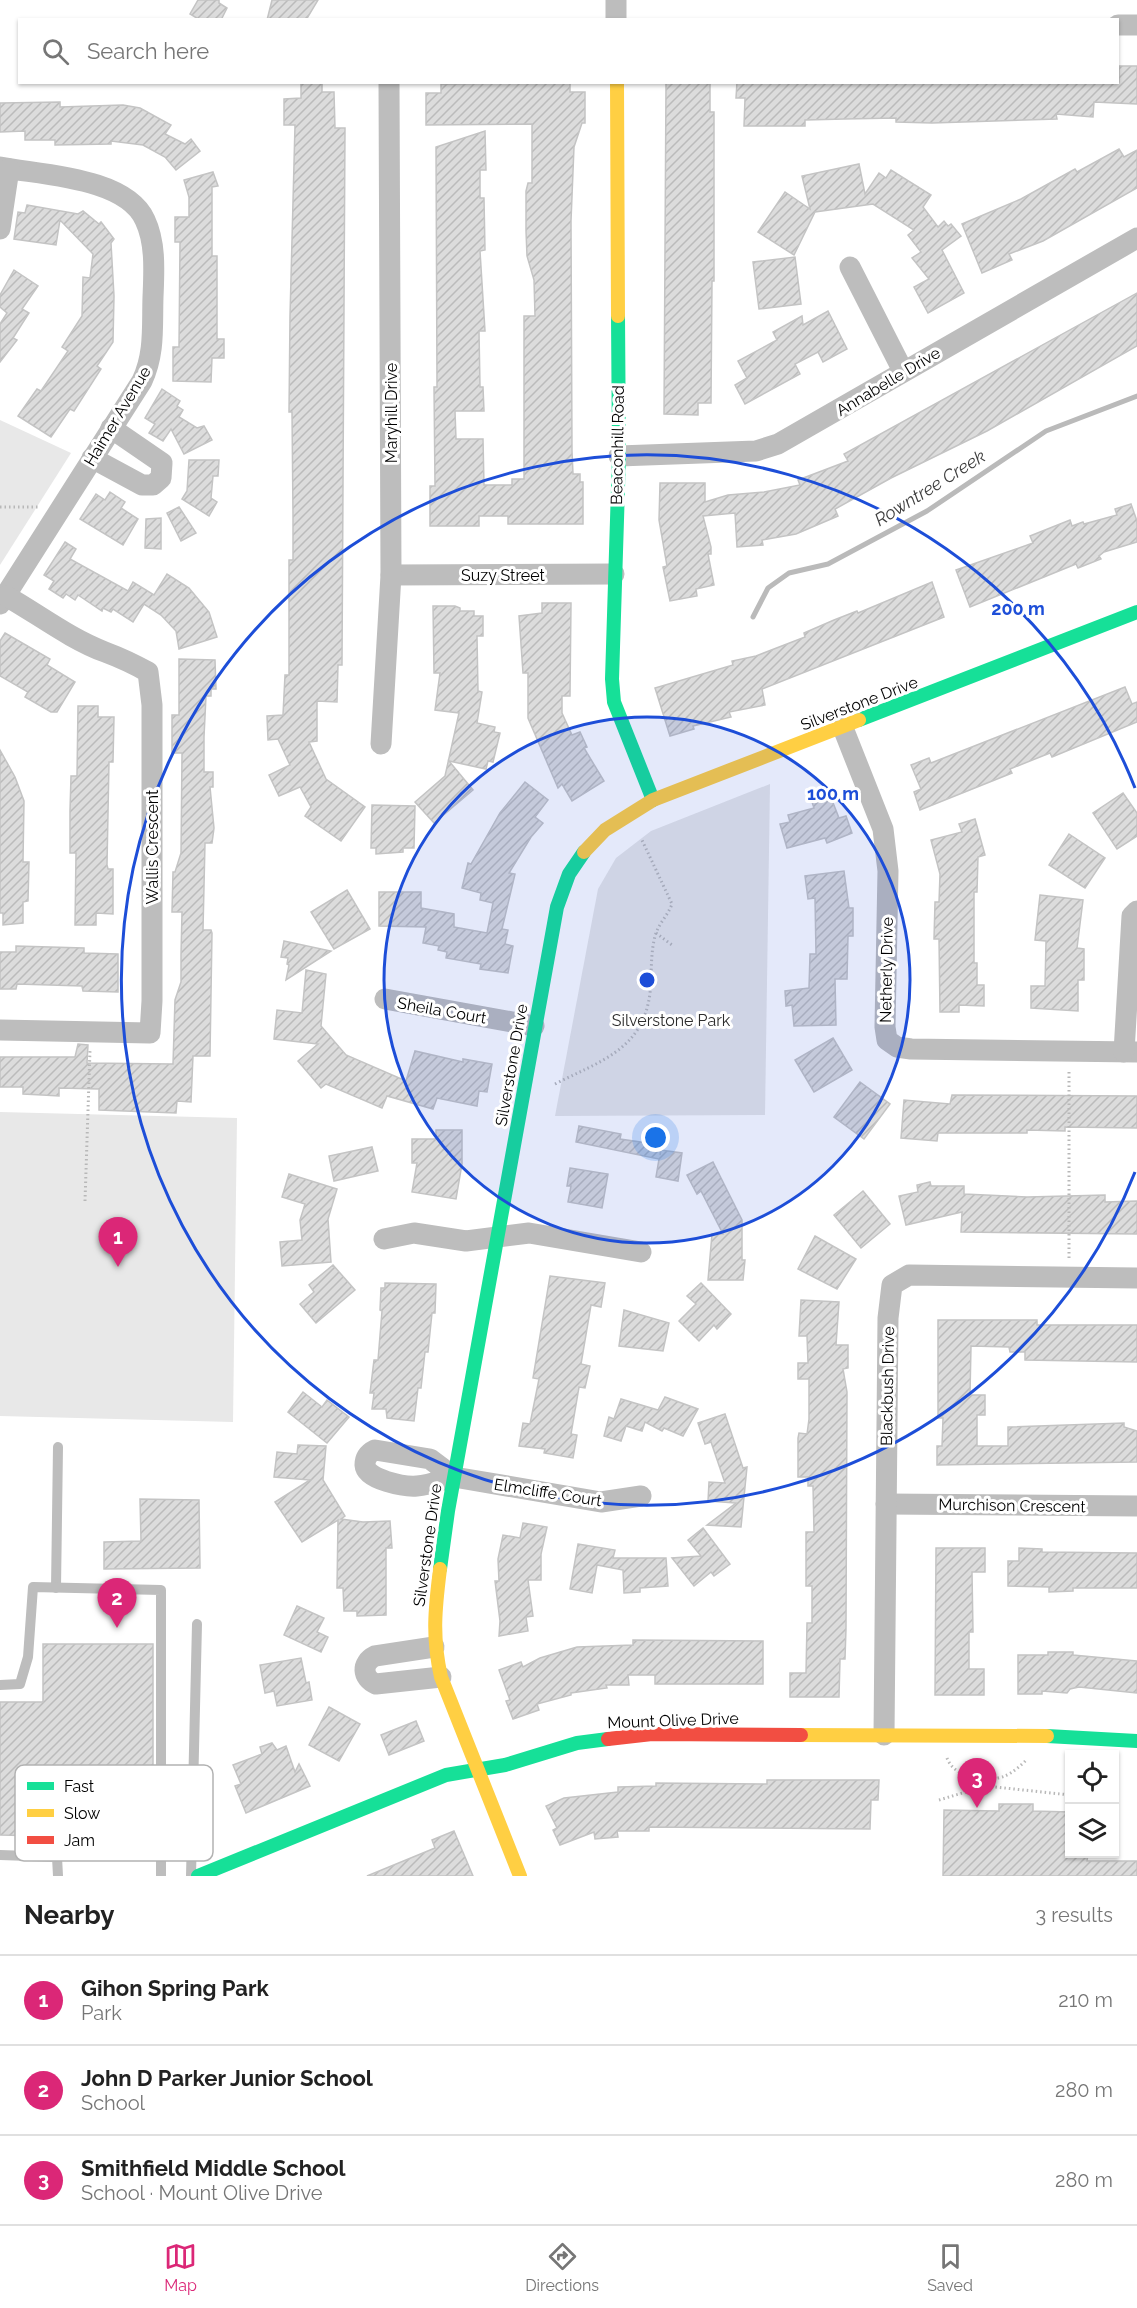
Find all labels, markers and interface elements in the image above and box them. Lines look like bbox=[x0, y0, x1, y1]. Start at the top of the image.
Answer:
search box bbox=[18, 18, 1119, 84]
icon: search bbox=[39, 35, 72, 68]
text: Search here bbox=[87, 38, 209, 64]
street label: Annabelle Drive bbox=[833, 343, 944, 420]
street label: Haimer Avenue bbox=[80, 363, 155, 470]
street label: Maryhill Drive bbox=[382, 363, 401, 463]
street label: Beaconhill Road bbox=[607, 385, 628, 505]
water label: Rowntree Creek bbox=[870, 445, 989, 530]
street label: Suzy Street bbox=[461, 566, 546, 585]
text: 200 m bbox=[991, 598, 1045, 619]
street label: Silverstone Drive bbox=[798, 672, 920, 735]
text: 100 m bbox=[807, 783, 859, 804]
street label: Wallis Crescent bbox=[143, 789, 162, 904]
street label: Netherly Drive bbox=[876, 917, 897, 1023]
centre of rings bbox=[637, 970, 657, 990]
street label: Sheila Court bbox=[396, 993, 489, 1028]
street label: Silverstone Drive bbox=[491, 1002, 532, 1128]
park label: Silverstone Park bbox=[612, 1011, 731, 1030]
your location bbox=[641, 1123, 670, 1152]
pin: 1 bbox=[98, 1218, 138, 1267]
street label: Blackbush Drive bbox=[877, 1326, 898, 1446]
street label: Elmcliffe Court bbox=[493, 1475, 604, 1510]
street label: Silverstone Drive bbox=[409, 1482, 446, 1608]
street label: Murchison Crescent bbox=[938, 1495, 1086, 1516]
pin: 2 bbox=[98, 1578, 136, 1628]
street label: Mount Olive Drive bbox=[607, 1709, 739, 1732]
map controls bbox=[1065, 1750, 1119, 1858]
button: locate bbox=[1065, 1750, 1119, 1804]
pin: 3 bbox=[958, 1758, 996, 1808]
legend bbox=[15, 1765, 213, 1861]
text: Fast bbox=[64, 1777, 95, 1796]
text: Slow bbox=[64, 1804, 100, 1823]
button: layers bbox=[1065, 1804, 1119, 1858]
text: Jam bbox=[64, 1831, 95, 1850]
text: Nearby bbox=[24, 1900, 114, 1930]
text: 3 results bbox=[1035, 1903, 1113, 1927]
text: Gihon Spring Park bbox=[81, 1975, 269, 2001]
text: 1 bbox=[39, 1988, 48, 2012]
text: 210 m bbox=[1058, 1988, 1113, 2012]
text: Park bbox=[81, 2001, 122, 2025]
text: John D Parker Junior School bbox=[81, 2065, 373, 2091]
text: 2 bbox=[38, 2078, 49, 2102]
text: 280 m bbox=[1055, 2078, 1113, 2102]
text: School bbox=[81, 2091, 145, 2115]
text: Smithfield Middle School bbox=[81, 2155, 346, 2181]
text: 3 bbox=[38, 2168, 49, 2192]
text: 280 m bbox=[1055, 2168, 1113, 2192]
text: School · Mount Olive Drive bbox=[81, 2181, 323, 2205]
tab: Map bbox=[164, 2240, 197, 2295]
tab: Directions bbox=[525, 2240, 599, 2295]
tab: Saved bbox=[927, 2240, 973, 2295]

